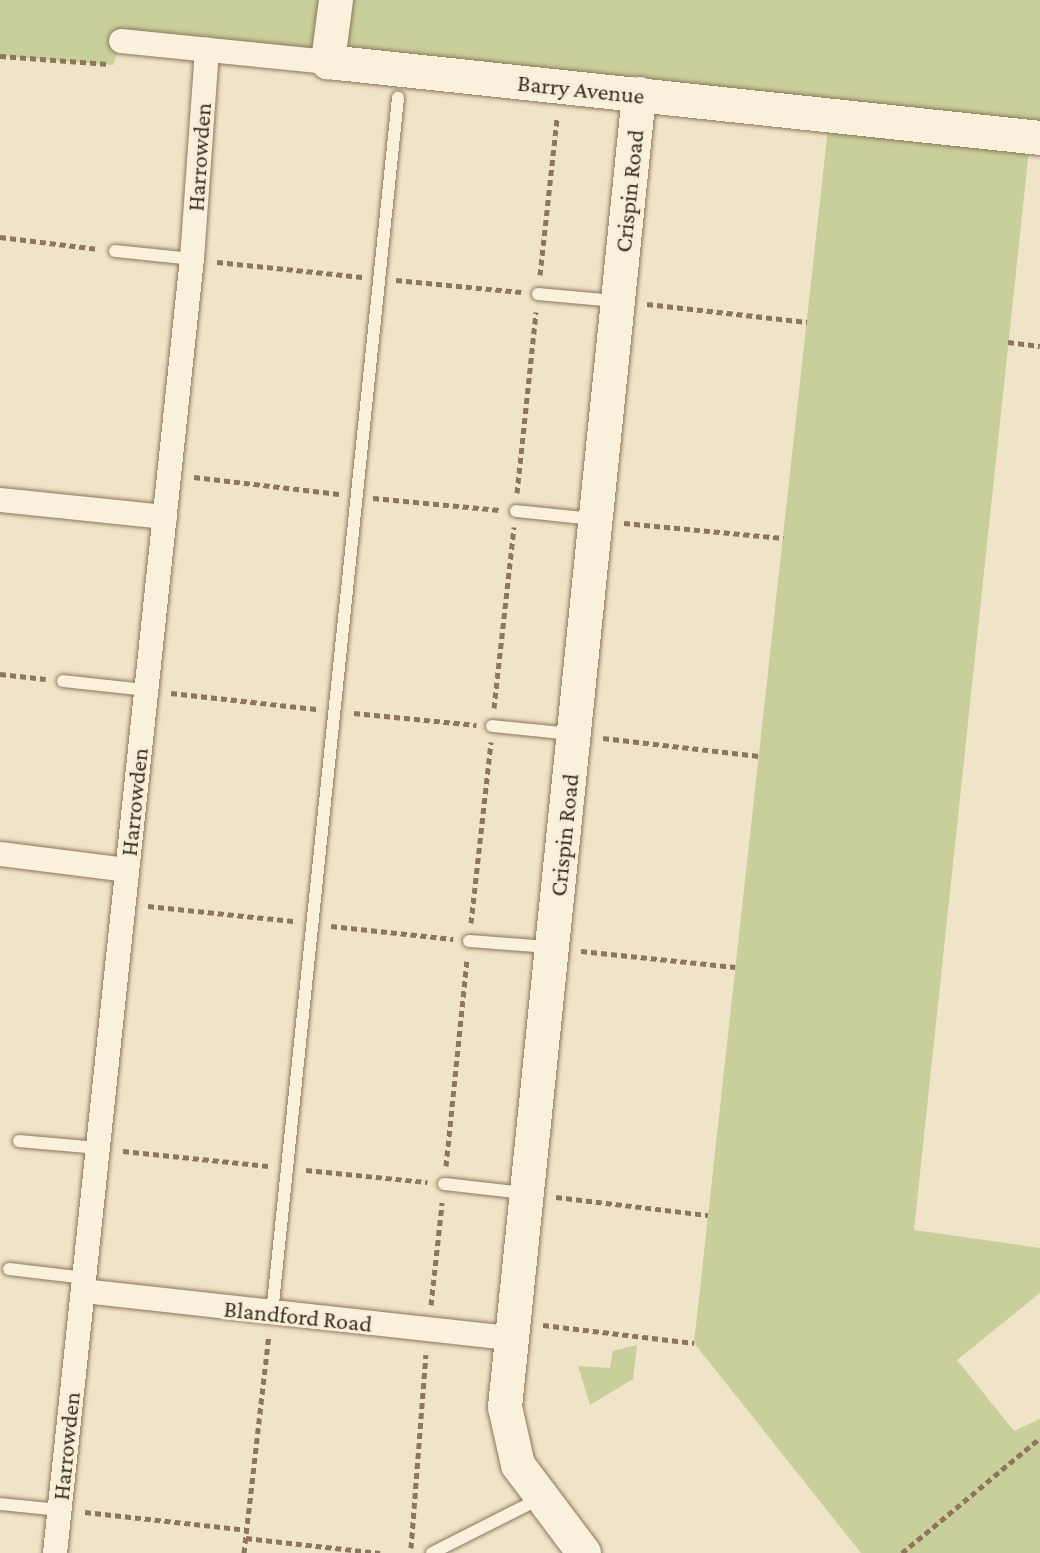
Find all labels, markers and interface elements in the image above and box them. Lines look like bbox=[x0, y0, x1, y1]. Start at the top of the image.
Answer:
street label: Barry Avenue bbox=[516, 68, 646, 110]
street label: Harrowden bbox=[181, 102, 217, 212]
street label: Crispin Road bbox=[608, 128, 650, 254]
street label: Harrowden bbox=[114, 746, 154, 858]
street label: Crispin Road bbox=[543, 772, 585, 898]
street label: Blandford Road bbox=[223, 1294, 373, 1338]
street label: Harrowden bbox=[46, 1390, 86, 1502]

